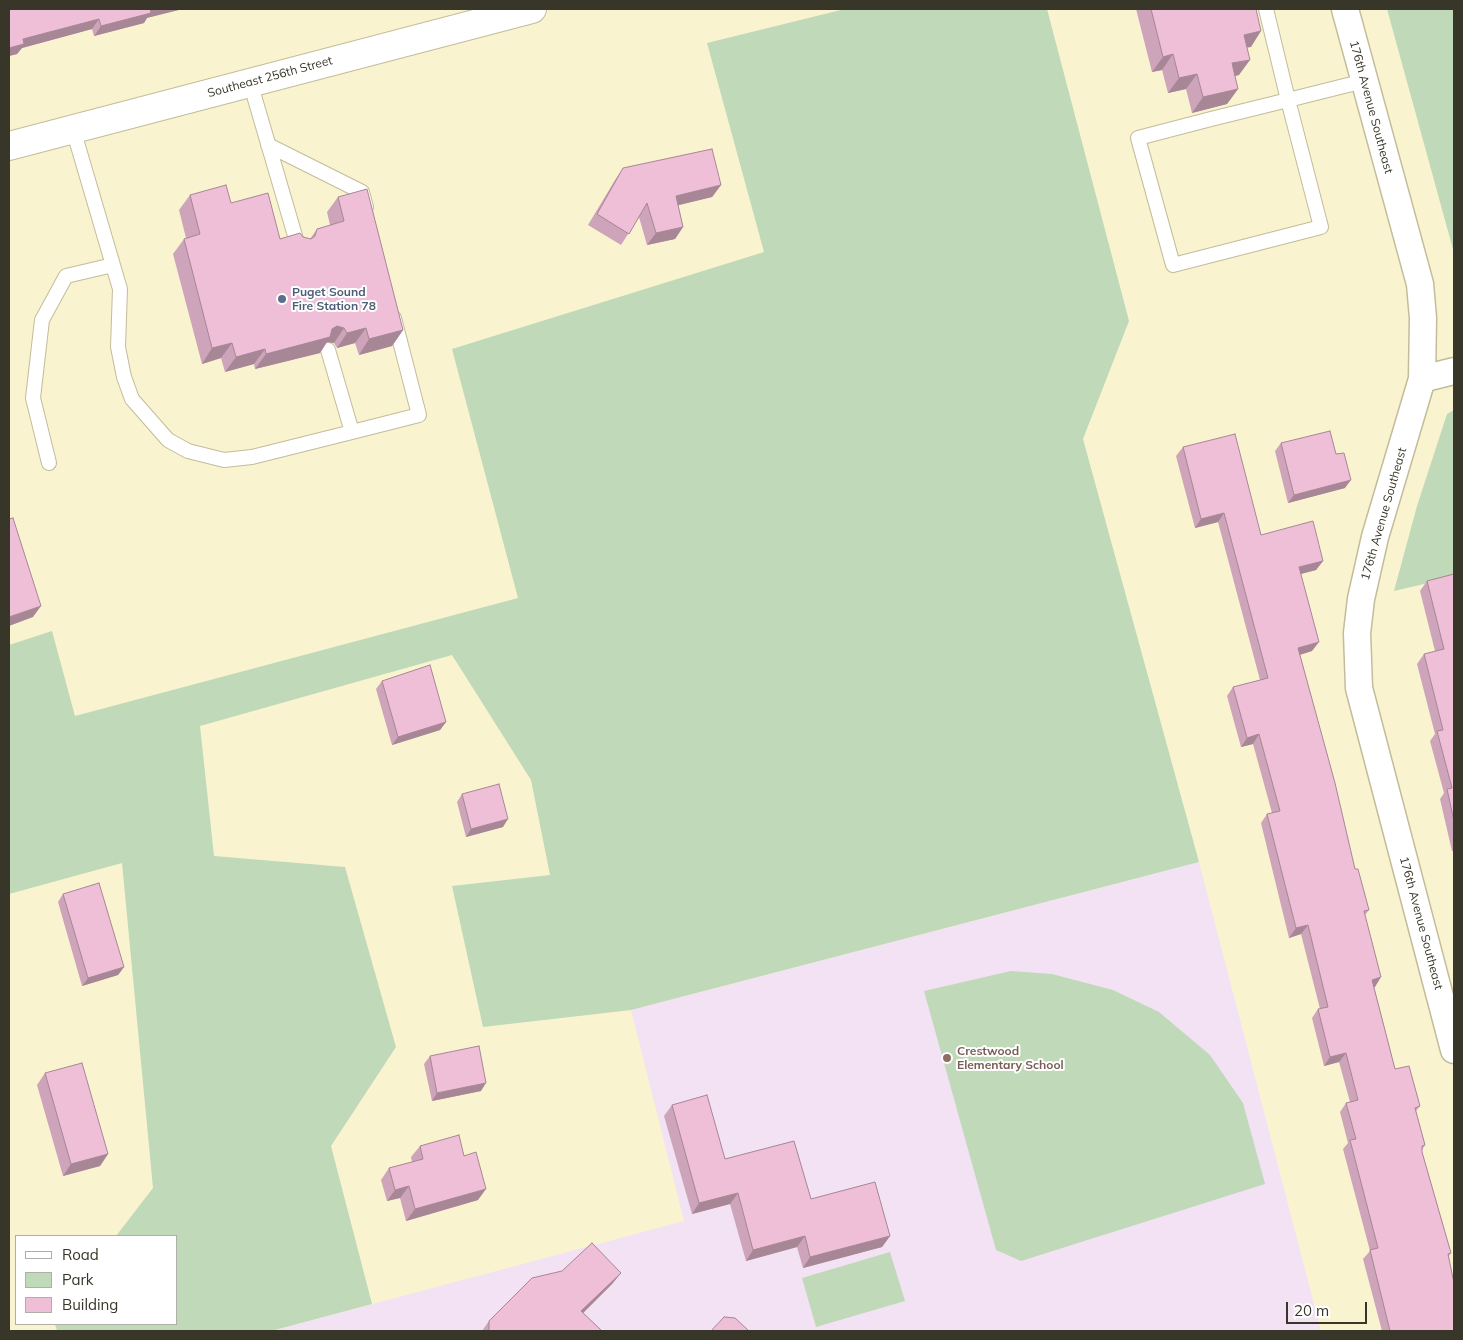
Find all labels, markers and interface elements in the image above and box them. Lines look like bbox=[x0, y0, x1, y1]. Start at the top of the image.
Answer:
street label: 176th Avenue Southeast bbox=[1346, 39, 1396, 175]
street label: Southeast 256th Street bbox=[206, 53, 334, 101]
place label: Puget Sound Fire Station 78 bbox=[292, 285, 376, 313]
marker: Puget Sound Fire Station 78 bbox=[276, 293, 288, 305]
street label: 176th Avenue Southeast bbox=[1358, 446, 1410, 582]
street label: 176th Avenue Southeast bbox=[1396, 855, 1446, 991]
place label: Crestwood Elementary School bbox=[957, 1044, 1064, 1072]
marker: Crestwood Elementary School bbox=[941, 1052, 953, 1064]
legend bbox=[15, 1235, 178, 1325]
text: Road bbox=[62, 1245, 99, 1264]
text: Park bbox=[62, 1270, 94, 1289]
scale bar bbox=[1288, 1292, 1369, 1324]
text: Building bbox=[62, 1295, 118, 1314]
text: 20 m bbox=[1294, 1301, 1329, 1320]

